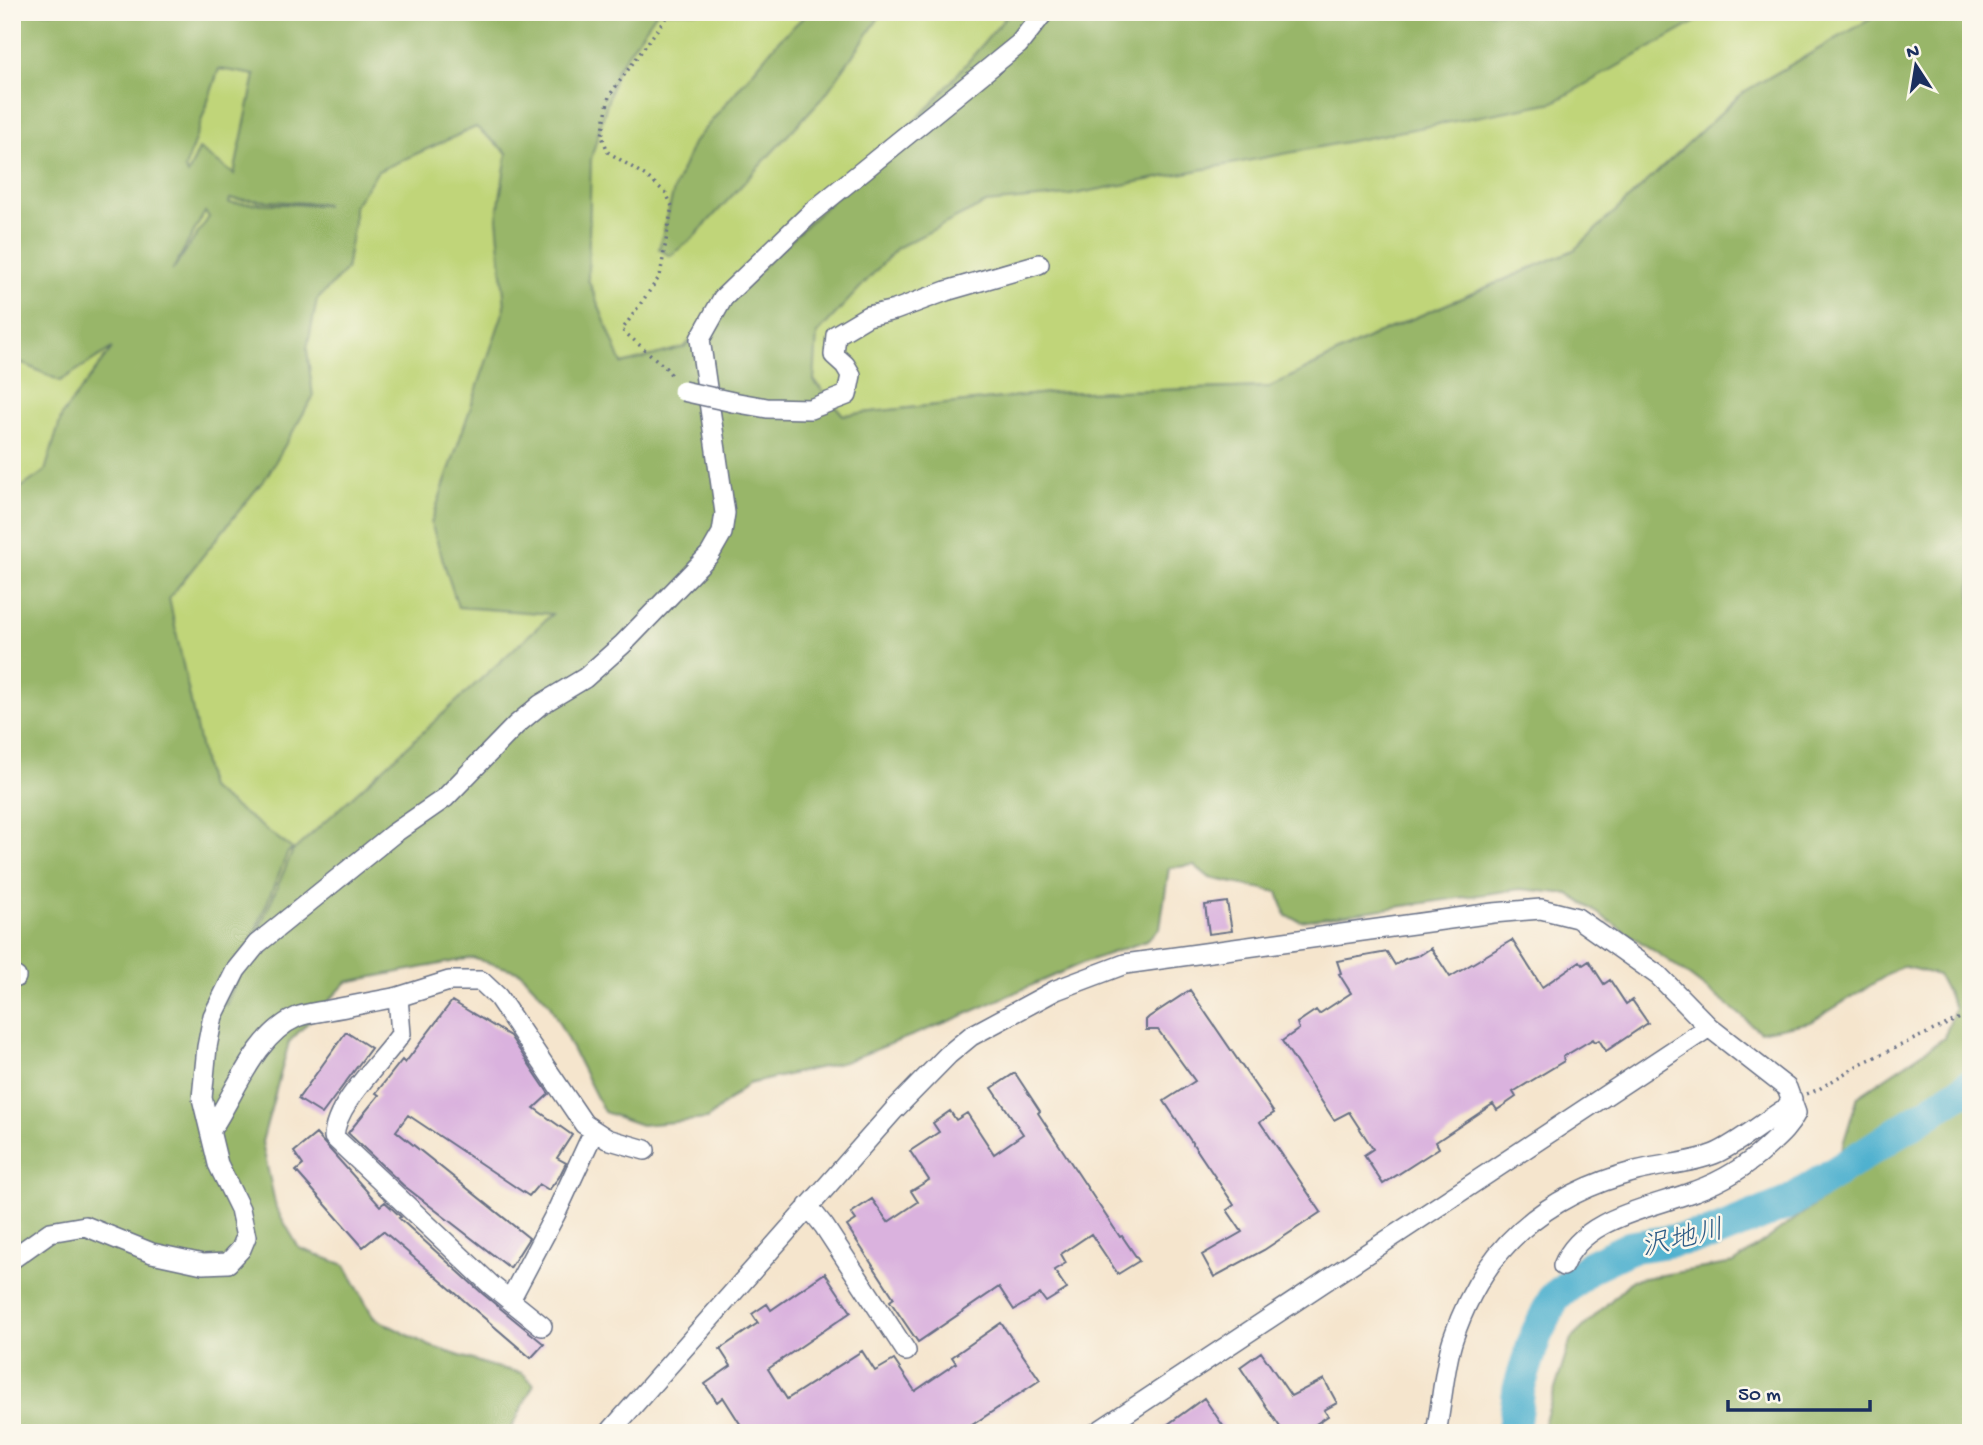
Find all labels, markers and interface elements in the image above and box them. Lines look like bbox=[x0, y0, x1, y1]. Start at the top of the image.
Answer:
north arrow bbox=[1882, 32, 1952, 102]
text: N bbox=[1905, 40, 1922, 65]
water label: 沢地川 bbox=[1638, 1215, 1728, 1266]
scale bar bbox=[1728, 1368, 1869, 1412]
text: 50 m bbox=[1738, 1384, 1781, 1409]

